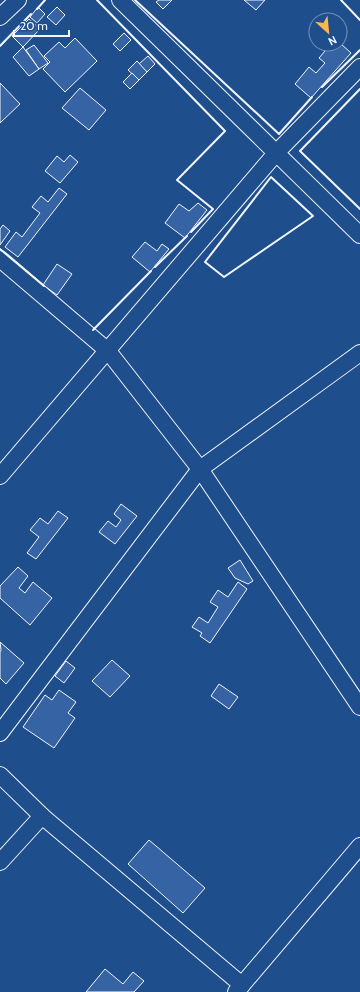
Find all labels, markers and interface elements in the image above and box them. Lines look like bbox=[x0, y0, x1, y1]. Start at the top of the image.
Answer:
scale bar bbox=[14, 12, 69, 38]
north arrow bbox=[308, 12, 348, 52]
text: 20 m bbox=[20, 18, 48, 33]
text: N bbox=[326, 33, 339, 49]

